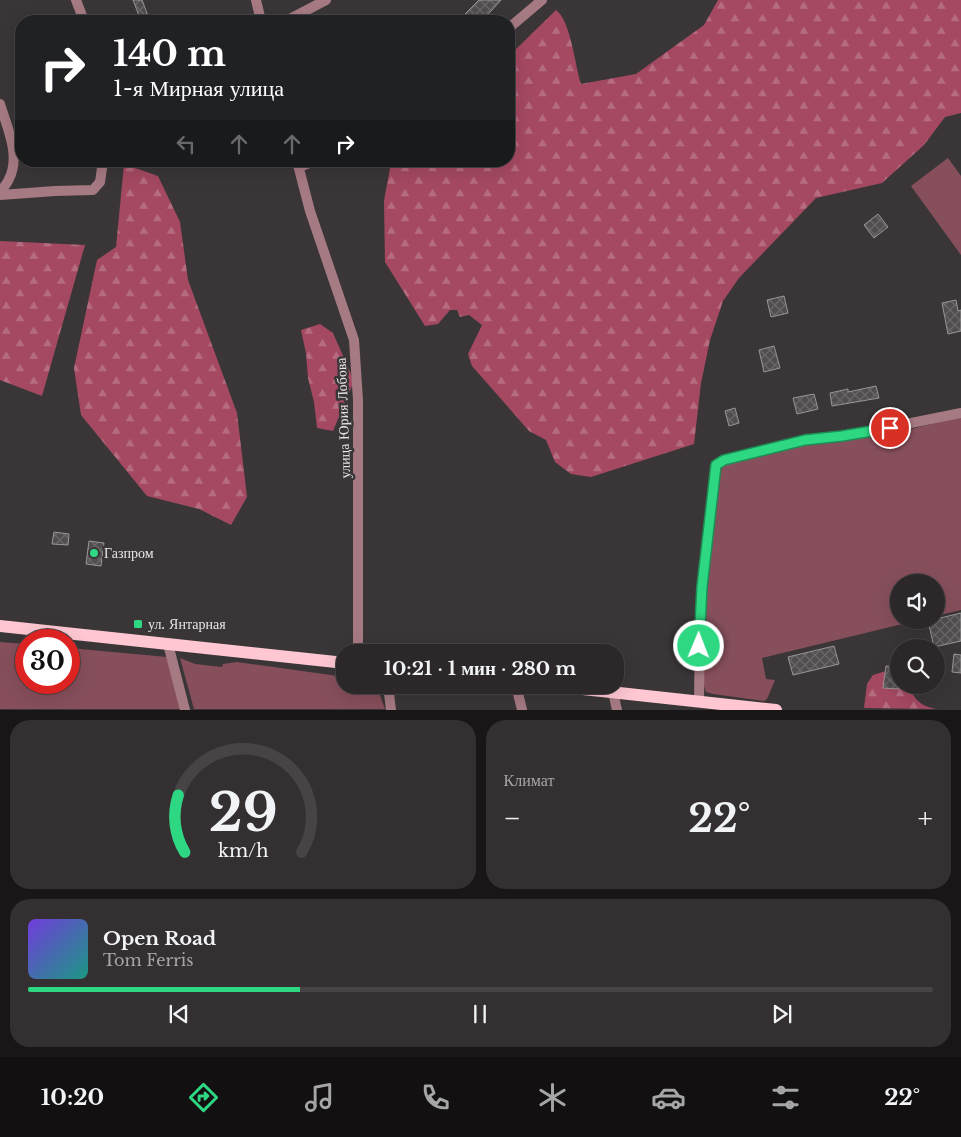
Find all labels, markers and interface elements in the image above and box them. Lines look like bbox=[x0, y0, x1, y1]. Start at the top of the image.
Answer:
text: 140 m bbox=[113, 32, 226, 75]
icon: right bbox=[30, 35, 95, 100]
text: 1-я Мирная улица bbox=[113, 75, 284, 102]
icon: left bbox=[172, 130, 200, 158]
icon: ahead bbox=[225, 130, 253, 158]
icon: ahead bbox=[278, 130, 306, 158]
icon: right bbox=[331, 130, 359, 158]
street label: улица Юрия Лобова bbox=[332, 357, 354, 479]
pin bbox=[869, 407, 911, 449]
icon: arrive bbox=[876, 414, 904, 442]
place label: Газпром bbox=[104, 544, 154, 562]
marker: Газпром bbox=[88, 547, 100, 559]
map controls bbox=[890, 574, 945, 694]
button: sound bbox=[890, 574, 945, 629]
place label: ул. Янтарная bbox=[148, 615, 226, 633]
marker: ул. Янтарная bbox=[132, 618, 144, 630]
position arrow bbox=[672, 619, 724, 671]
speed limit sign: 30 bbox=[15, 629, 80, 694]
button: search bbox=[890, 639, 945, 694]
text: 10:21 · 1 мин · 280 m bbox=[384, 657, 576, 680]
text: Климат bbox=[504, 770, 554, 790]
text: 29 bbox=[208, 781, 277, 845]
text: 22° bbox=[688, 795, 751, 842]
text: − bbox=[504, 801, 521, 836]
text: + bbox=[918, 801, 933, 836]
text: km/h bbox=[217, 840, 268, 862]
text: Open Road bbox=[103, 927, 216, 950]
text: Tom Ferris bbox=[103, 950, 194, 970]
icon: previous bbox=[165, 1000, 193, 1028]
icon: pause bbox=[466, 1000, 494, 1028]
icon: next bbox=[768, 1000, 796, 1028]
icon: directions bbox=[186, 1080, 221, 1115]
icon: music bbox=[302, 1080, 337, 1115]
icon: phone bbox=[418, 1080, 453, 1115]
icon: climate bbox=[535, 1080, 570, 1115]
icon: car bbox=[651, 1080, 686, 1115]
icon: filters bbox=[768, 1080, 803, 1115]
text: 10:20 bbox=[41, 1084, 104, 1111]
text: 22° bbox=[884, 1084, 920, 1111]

